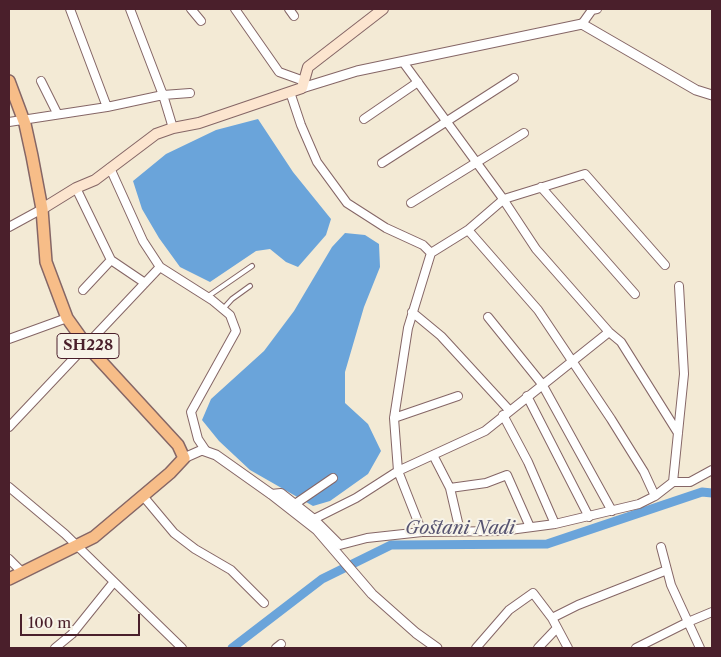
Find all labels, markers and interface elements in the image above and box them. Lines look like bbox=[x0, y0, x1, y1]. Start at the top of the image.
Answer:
road number: SH228 bbox=[57, 334, 119, 358]
water label: Gostani Nadi bbox=[405, 518, 515, 540]
scale bar bbox=[22, 604, 142, 636]
text: 100 m bbox=[28, 613, 71, 632]

